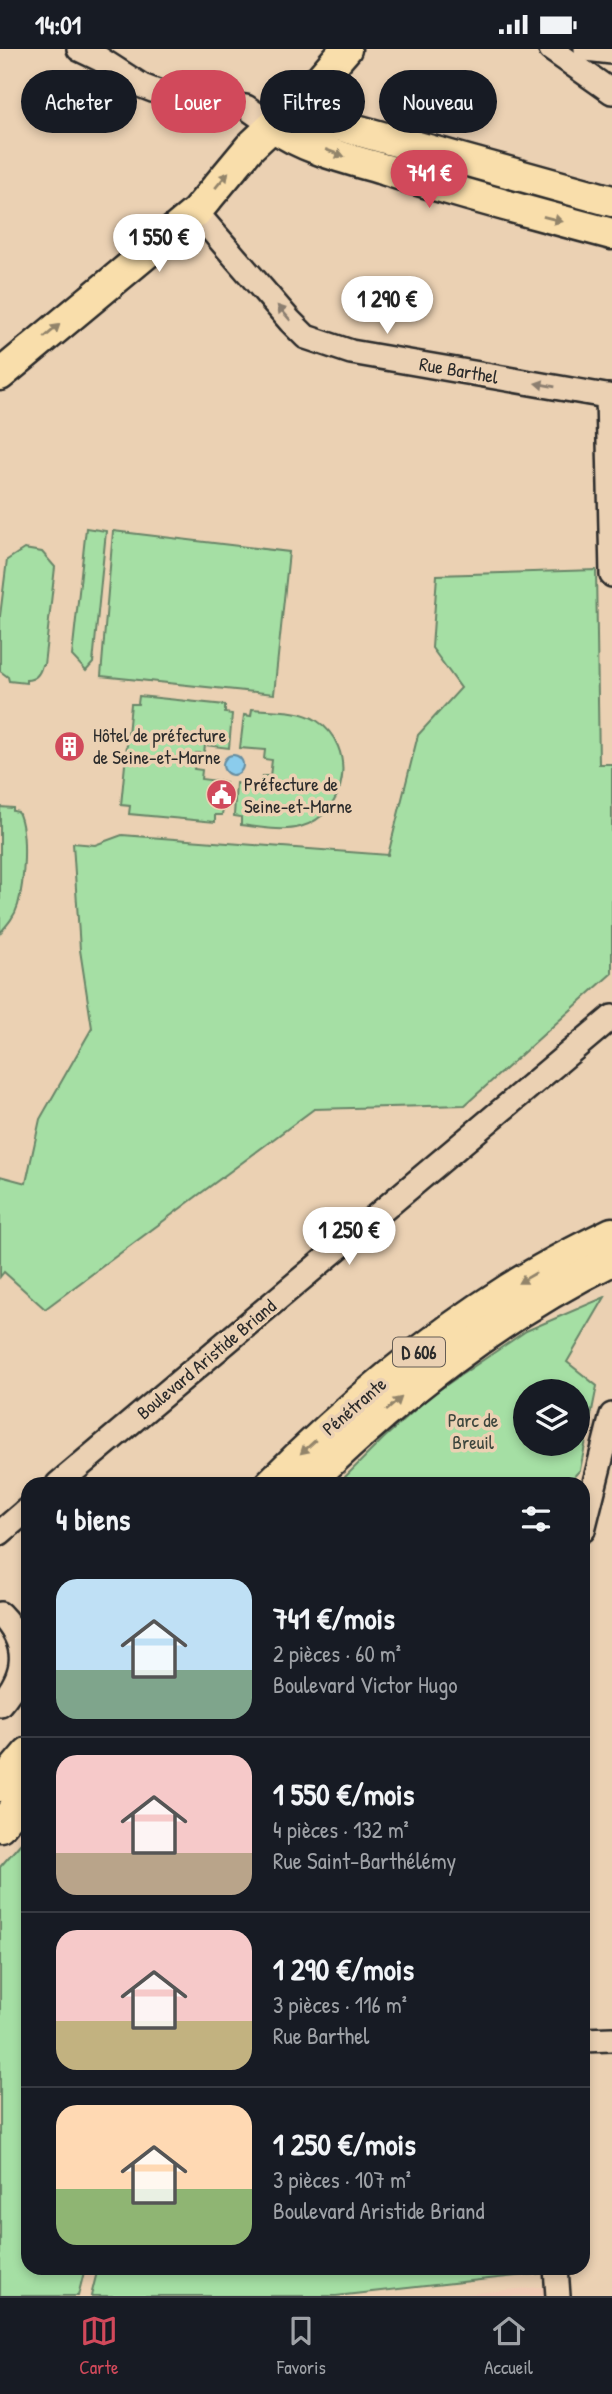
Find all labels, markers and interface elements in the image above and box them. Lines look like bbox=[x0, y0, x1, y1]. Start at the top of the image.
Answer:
text: 14:01 bbox=[35, 7, 81, 42]
chip: Acheter bbox=[21, 70, 137, 133]
chip: Louer bbox=[151, 70, 246, 133]
chip: Filtres bbox=[260, 70, 365, 133]
chip: Nouveau bbox=[379, 70, 497, 133]
one-way arrow bbox=[324, 148, 345, 159]
pin: 741 € bbox=[380, 151, 478, 210]
text: 741 € bbox=[407, 157, 451, 188]
one-way arrow bbox=[214, 172, 229, 189]
one-way arrow bbox=[543, 214, 564, 224]
pin: 1 550 € bbox=[94, 215, 224, 274]
text: 1 550 € bbox=[129, 221, 189, 252]
pin: 1 290 € bbox=[322, 277, 452, 336]
text: 1 290 € bbox=[357, 283, 417, 314]
one-way arrow bbox=[277, 305, 292, 322]
one-way arrow bbox=[42, 323, 60, 338]
street label: Rue Barthel bbox=[418, 350, 501, 390]
one-way arrow bbox=[534, 379, 556, 390]
place label: Hôtel de préfecture de Seine-et-Marne bbox=[93, 722, 227, 770]
building icon: Hôtel de préfecture de Seine-et-Marne bbox=[53, 729, 87, 763]
place label: Préfecture de Seine-et-Marne bbox=[244, 771, 353, 819]
public building icon: Préfecture de Seine-et-Marne bbox=[204, 778, 238, 812]
pin: 1 250 € bbox=[284, 1207, 414, 1267]
text: 1 250 € bbox=[319, 1214, 379, 1245]
one-way arrow bbox=[517, 1272, 537, 1284]
street label: Boulevard Aristide Briand bbox=[131, 1293, 282, 1425]
road number: D 606 bbox=[393, 1337, 445, 1367]
street label: Pénétrante bbox=[316, 1371, 392, 1441]
map controls bbox=[513, 1379, 590, 1456]
button: layers bbox=[513, 1379, 590, 1456]
one-way arrow bbox=[386, 1397, 403, 1412]
park label: Parc de Breuil bbox=[448, 1407, 499, 1455]
one-way arrow bbox=[300, 1438, 317, 1454]
text: 4 biens bbox=[56, 1499, 130, 1539]
icon: filters bbox=[517, 1500, 555, 1538]
text: 741 €/mois bbox=[273, 1598, 395, 1638]
icon: home bbox=[112, 1607, 196, 1691]
text: 2 pièces · 60 m² bbox=[273, 1638, 401, 1669]
text: Boulevard Victor Hugo bbox=[273, 1669, 458, 1700]
text: 1 550 €/mois bbox=[273, 1774, 414, 1814]
icon: home bbox=[112, 1783, 196, 1867]
text: 4 pièces · 132 m² bbox=[273, 1814, 409, 1845]
text: Rue Saint-Barthélémy bbox=[273, 1845, 456, 1876]
text: 1 290 €/mois bbox=[273, 1949, 414, 1989]
icon: home bbox=[112, 1958, 196, 2042]
text: 3 pièces · 116 m² bbox=[273, 1989, 407, 2020]
text: Rue Barthel bbox=[273, 2020, 369, 2051]
text: 1 250 €/mois bbox=[273, 2124, 416, 2164]
icon: home bbox=[112, 2133, 196, 2217]
text: 3 pièces · 107 m² bbox=[273, 2164, 411, 2195]
text: Boulevard Aristide Briand bbox=[273, 2195, 484, 2226]
tab: Carte bbox=[79, 2312, 119, 2380]
tab: Favoris bbox=[277, 2312, 326, 2380]
tab: Accueil bbox=[484, 2312, 533, 2380]

